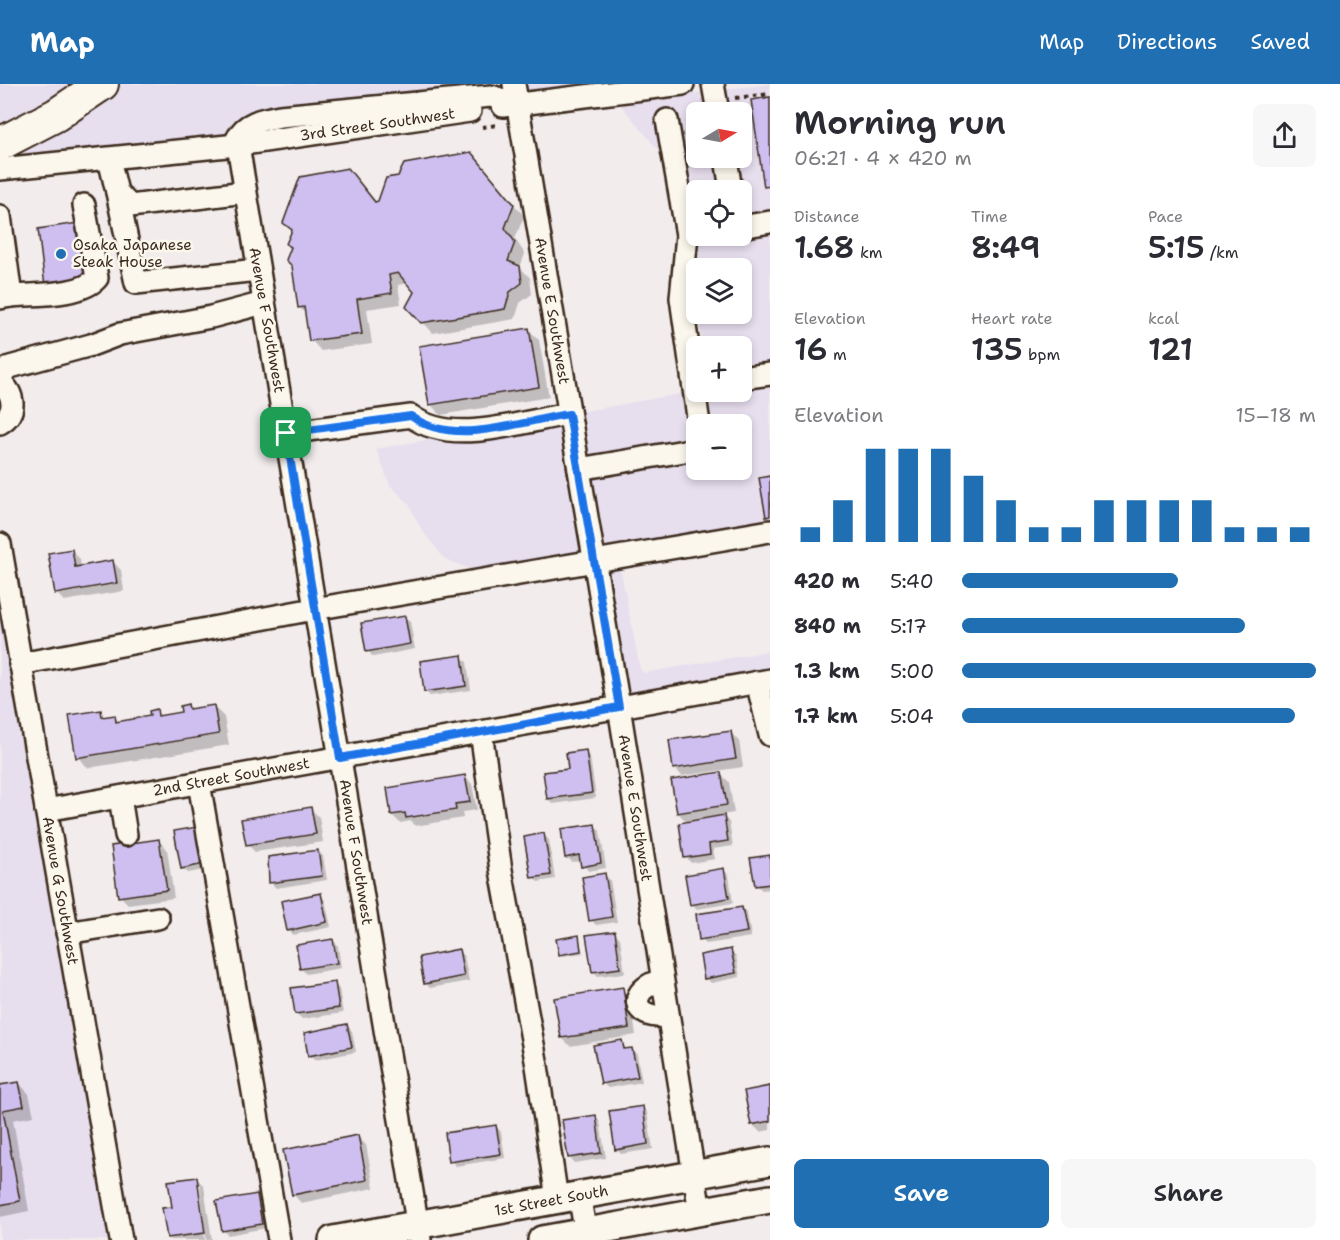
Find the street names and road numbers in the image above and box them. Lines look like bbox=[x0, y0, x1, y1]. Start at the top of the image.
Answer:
street label: 3rd Street Southwest bbox=[298, 103, 456, 146]
street label: Avenue E Southwest bbox=[530, 236, 574, 386]
street label: Avenue F Southwest bbox=[244, 246, 290, 394]
street label: Avenue E Southwest bbox=[614, 733, 657, 883]
street label: 2nd Street Southwest bbox=[151, 753, 311, 801]
street label: Avenue F Southwest bbox=[335, 778, 377, 926]
street label: Avenue G Southwest bbox=[38, 815, 83, 967]
street label: 1st Street South bbox=[493, 1180, 610, 1221]

